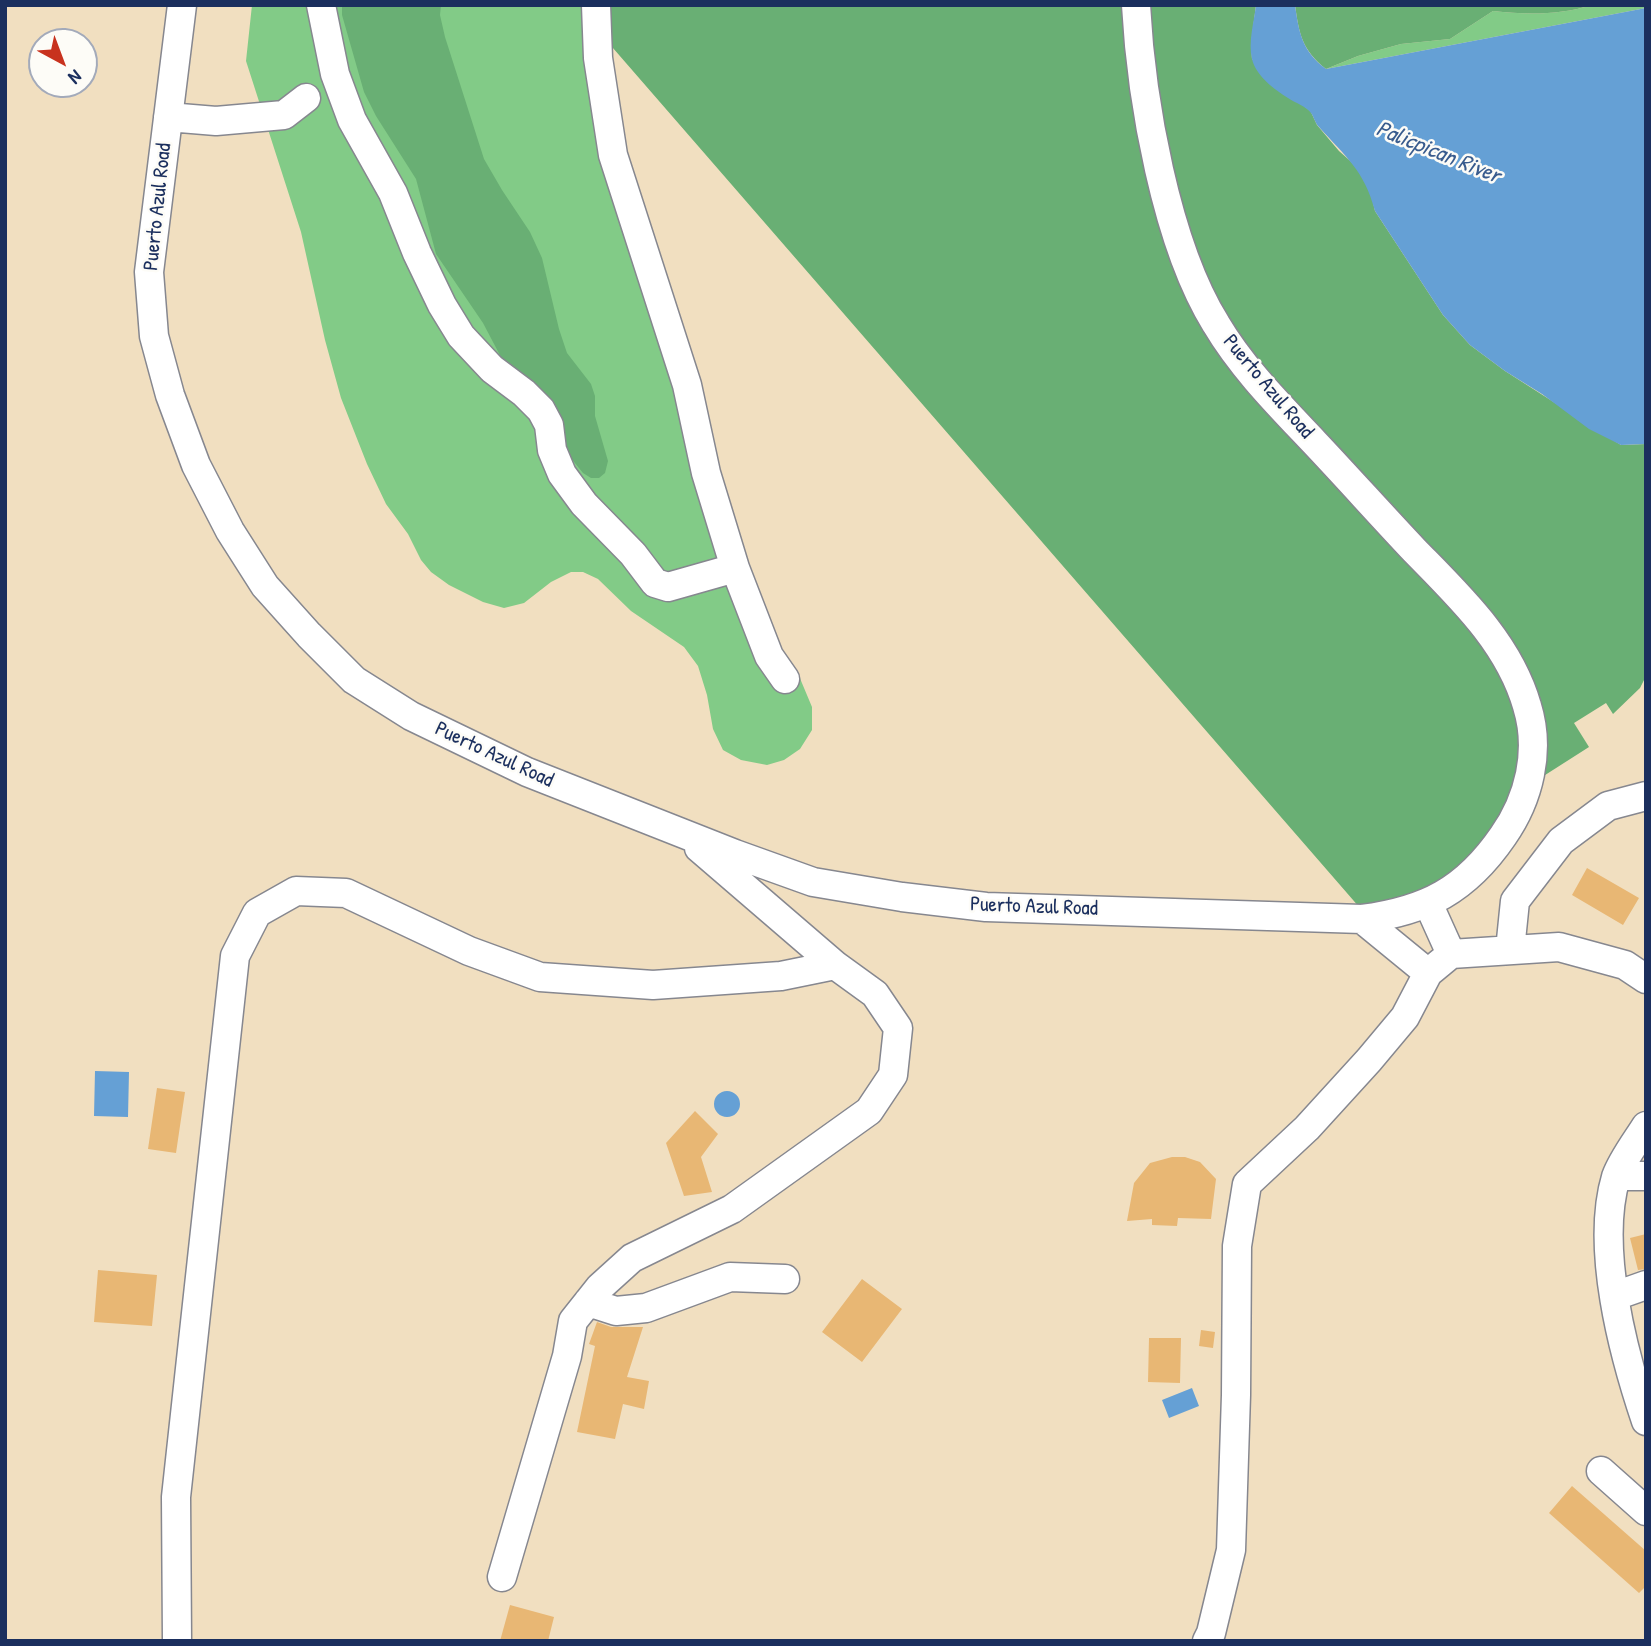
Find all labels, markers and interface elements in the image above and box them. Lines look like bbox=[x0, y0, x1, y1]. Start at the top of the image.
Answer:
north arrow bbox=[28, 28, 98, 98]
text: N bbox=[63, 64, 88, 90]
water label: Palicpican River bbox=[1372, 116, 1504, 190]
street label: Puerto Azul Road bbox=[139, 142, 177, 272]
street label: Puerto Azul Road bbox=[1217, 330, 1319, 444]
street label: Puerto Azul Road bbox=[431, 717, 557, 793]
street label: Puerto Azul Road bbox=[970, 892, 1098, 922]

